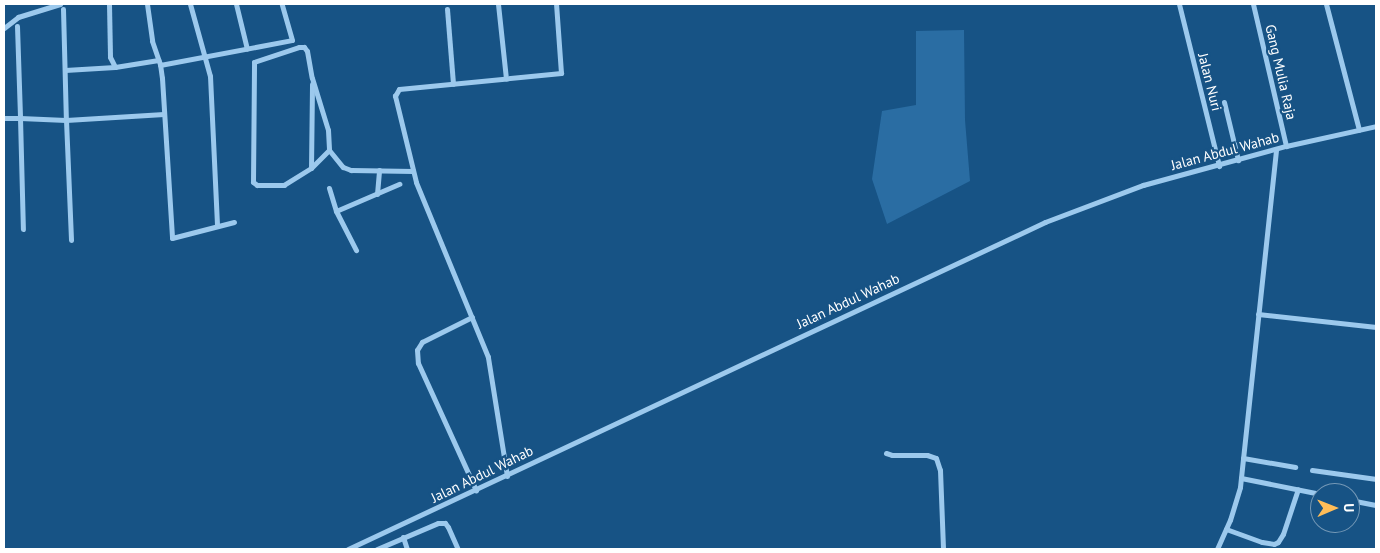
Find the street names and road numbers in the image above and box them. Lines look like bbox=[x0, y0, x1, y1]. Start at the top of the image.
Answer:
street label: Gang Mulia Raja bbox=[1262, 23, 1300, 121]
street label: Jalan Nuri bbox=[1195, 51, 1225, 113]
street label: Jalan Abdul Wahab bbox=[1169, 128, 1281, 174]
street label: Jalan Abdul Wahab bbox=[794, 270, 902, 332]
street label: Jalan Abdul Wahab bbox=[428, 442, 536, 506]

